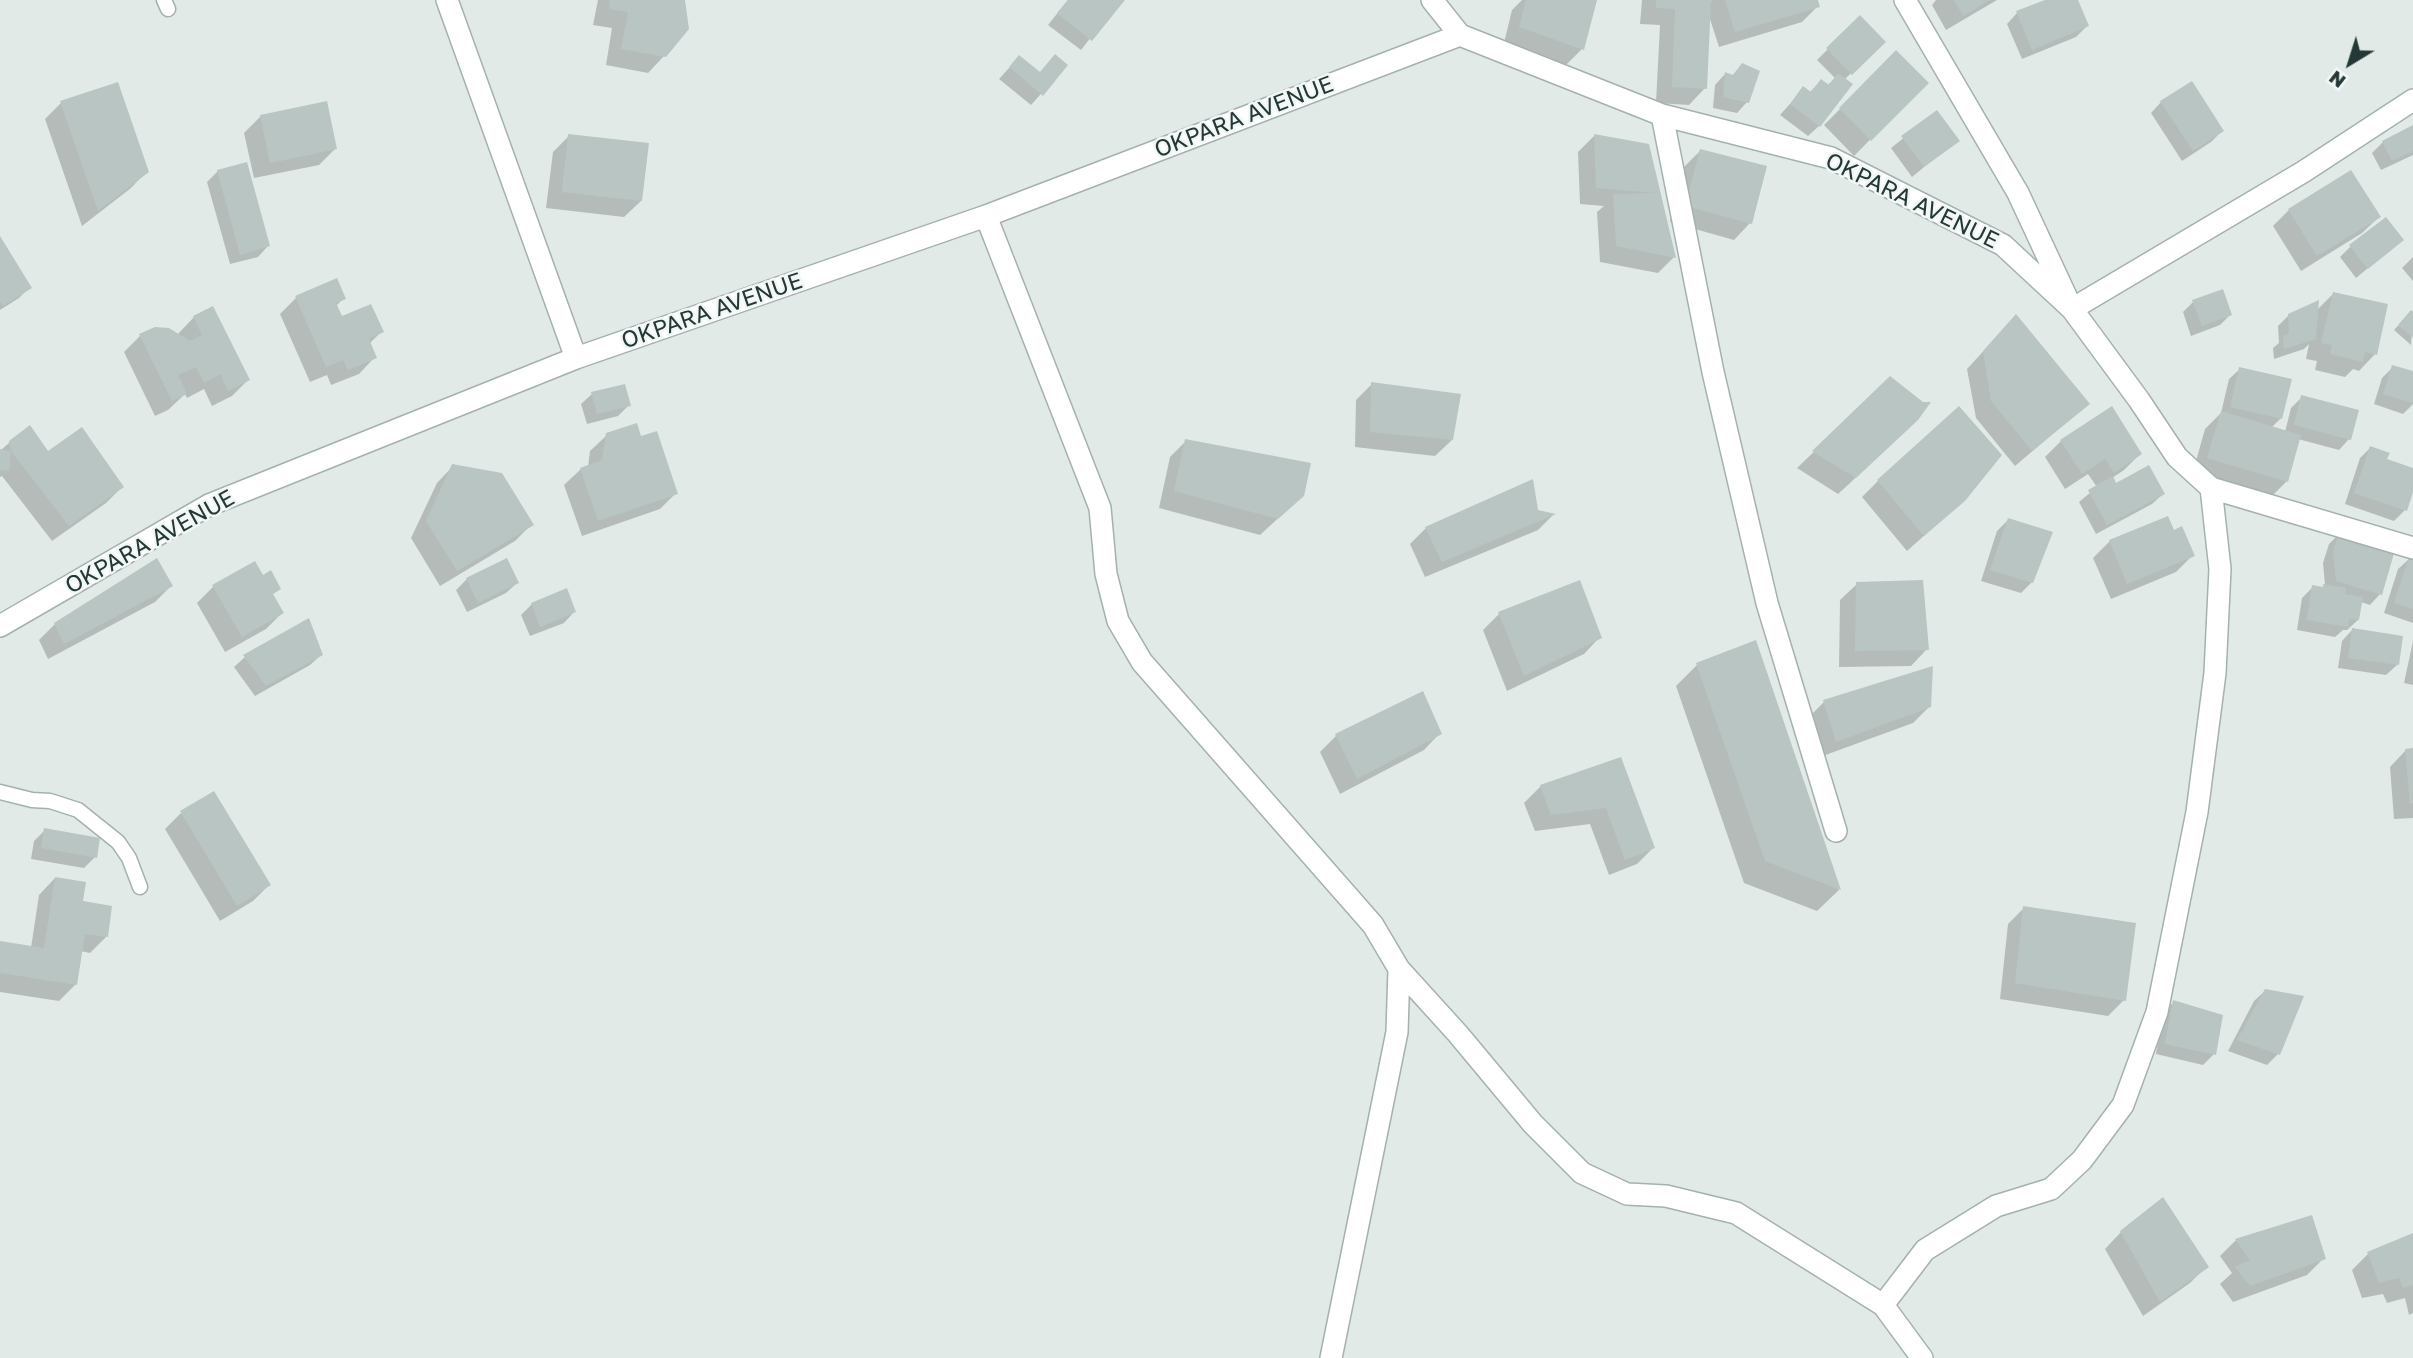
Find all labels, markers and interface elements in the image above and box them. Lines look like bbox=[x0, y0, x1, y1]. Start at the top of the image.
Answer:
north arrow bbox=[2315, 28, 2385, 98]
text: N bbox=[2324, 66, 2350, 93]
street label: OKPARA AVENUE bbox=[1151, 70, 1337, 164]
street label: OKPARA AVENUE bbox=[1821, 147, 2003, 255]
street label: OKPARA AVENUE bbox=[618, 267, 806, 355]
street label: OKPARA AVENUE bbox=[60, 484, 240, 600]

